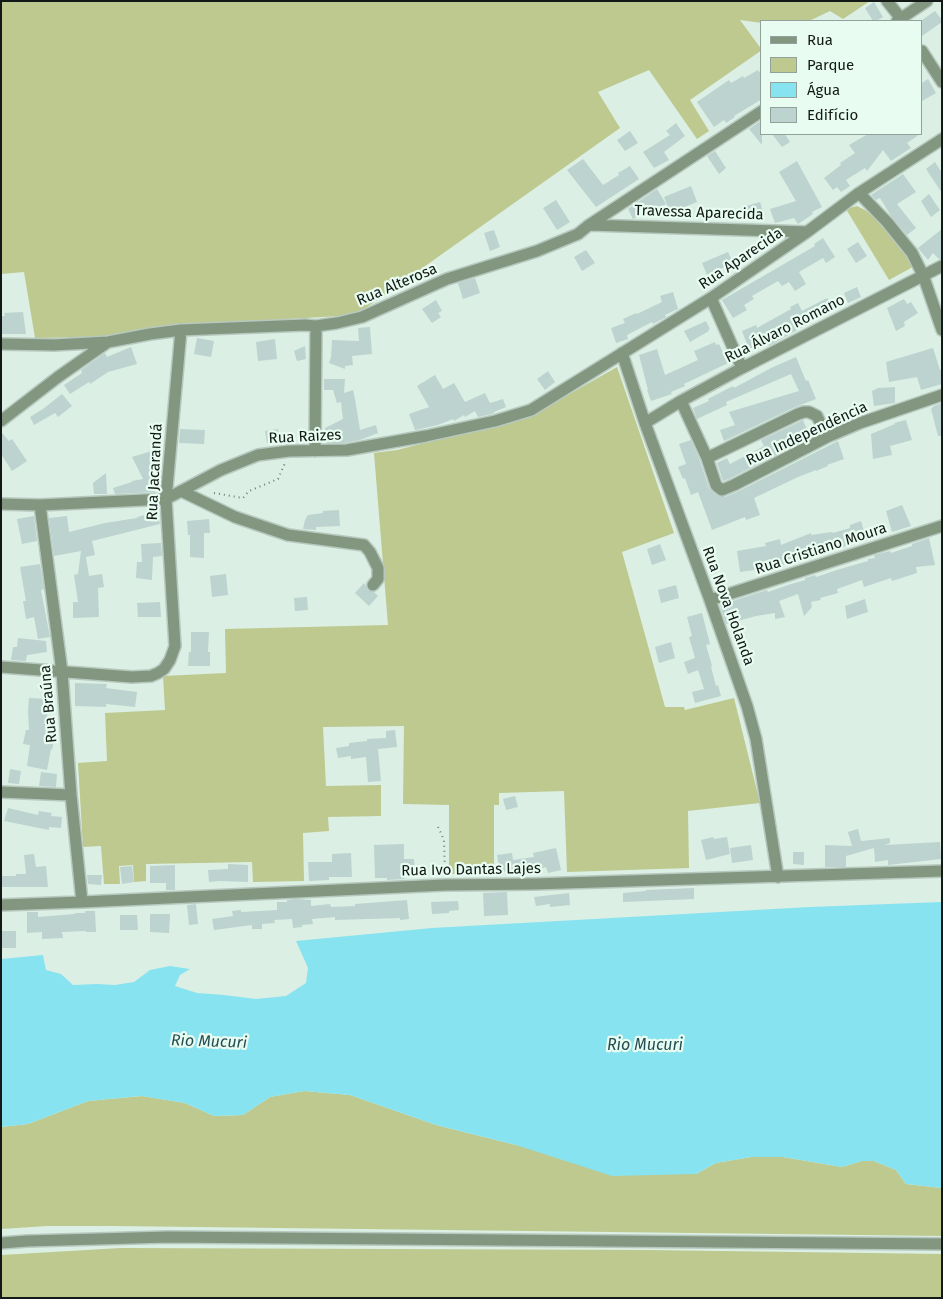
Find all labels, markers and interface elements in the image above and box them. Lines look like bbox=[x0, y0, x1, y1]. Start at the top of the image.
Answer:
legend bbox=[760, 20, 923, 135]
text: Rua bbox=[807, 31, 833, 49]
text: Parque bbox=[807, 56, 854, 74]
text: Água bbox=[807, 81, 840, 99]
text: Edifício bbox=[807, 106, 858, 124]
street label: Travessa Aparecida bbox=[634, 202, 764, 224]
street label: Rua Aparecida bbox=[696, 224, 786, 294]
street label: Rua Alterosa bbox=[354, 260, 440, 310]
street label: Rua Álvaro Romano bbox=[722, 291, 848, 367]
street label: Rua Independência bbox=[744, 398, 870, 470]
street label: Rua Jacarandá bbox=[143, 423, 167, 521]
street label: Rua Raizes bbox=[268, 426, 342, 448]
street label: Rua Cristiano Moura bbox=[753, 519, 889, 579]
street label: Rua Nova Holanda bbox=[698, 544, 758, 668]
street label: Rua Braúna bbox=[37, 664, 61, 744]
street label: Rua Ivo Dantas Lajes bbox=[401, 860, 541, 880]
water label: Rio Mucuri bbox=[171, 1031, 247, 1053]
water label: Rio Mucuri bbox=[607, 1036, 683, 1056]

